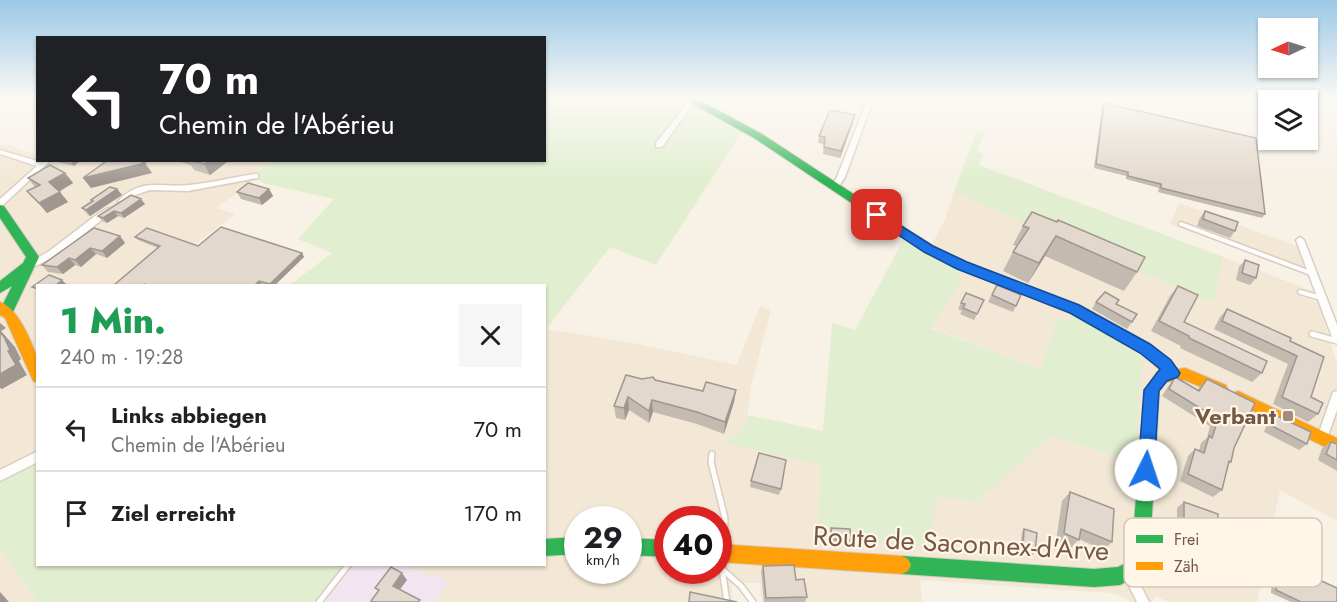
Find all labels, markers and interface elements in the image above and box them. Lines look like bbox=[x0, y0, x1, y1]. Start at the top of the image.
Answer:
north arrow bbox=[1258, 18, 1318, 78]
map controls bbox=[1258, 18, 1318, 150]
text: 70 m bbox=[159, 49, 259, 110]
icon: left bbox=[60, 60, 138, 138]
button: layers bbox=[1258, 90, 1318, 150]
text: Chemin de l'Abérieu bbox=[159, 105, 395, 144]
pin bbox=[851, 189, 902, 240]
icon: arrive bbox=[860, 198, 893, 231]
text: 1 Min. bbox=[60, 294, 166, 346]
button: close bbox=[459, 304, 522, 367]
text: 240 m · 19:28 bbox=[60, 343, 183, 372]
text: Links abbiegen bbox=[111, 399, 267, 431]
place label: Verbant bbox=[1194, 400, 1276, 432]
marker: Verbant bbox=[1281, 409, 1295, 423]
icon: left bbox=[60, 413, 93, 446]
text: 70 m bbox=[473, 413, 522, 445]
text: Chemin de l'Abérieu bbox=[111, 431, 286, 460]
position arrow bbox=[1114, 438, 1178, 502]
icon: arrive bbox=[60, 497, 93, 530]
text: Ziel erreicht bbox=[111, 497, 235, 529]
text: 170 m bbox=[464, 497, 522, 529]
speed limit sign: 40 bbox=[654, 506, 732, 584]
text: 29 bbox=[583, 516, 623, 559]
street label: Route de Saconnex-d'Arve bbox=[812, 516, 1110, 570]
legend bbox=[1124, 518, 1322, 587]
text: Frei bbox=[1174, 528, 1199, 551]
text: km/h bbox=[586, 549, 620, 571]
text: Zäh bbox=[1174, 555, 1199, 578]

